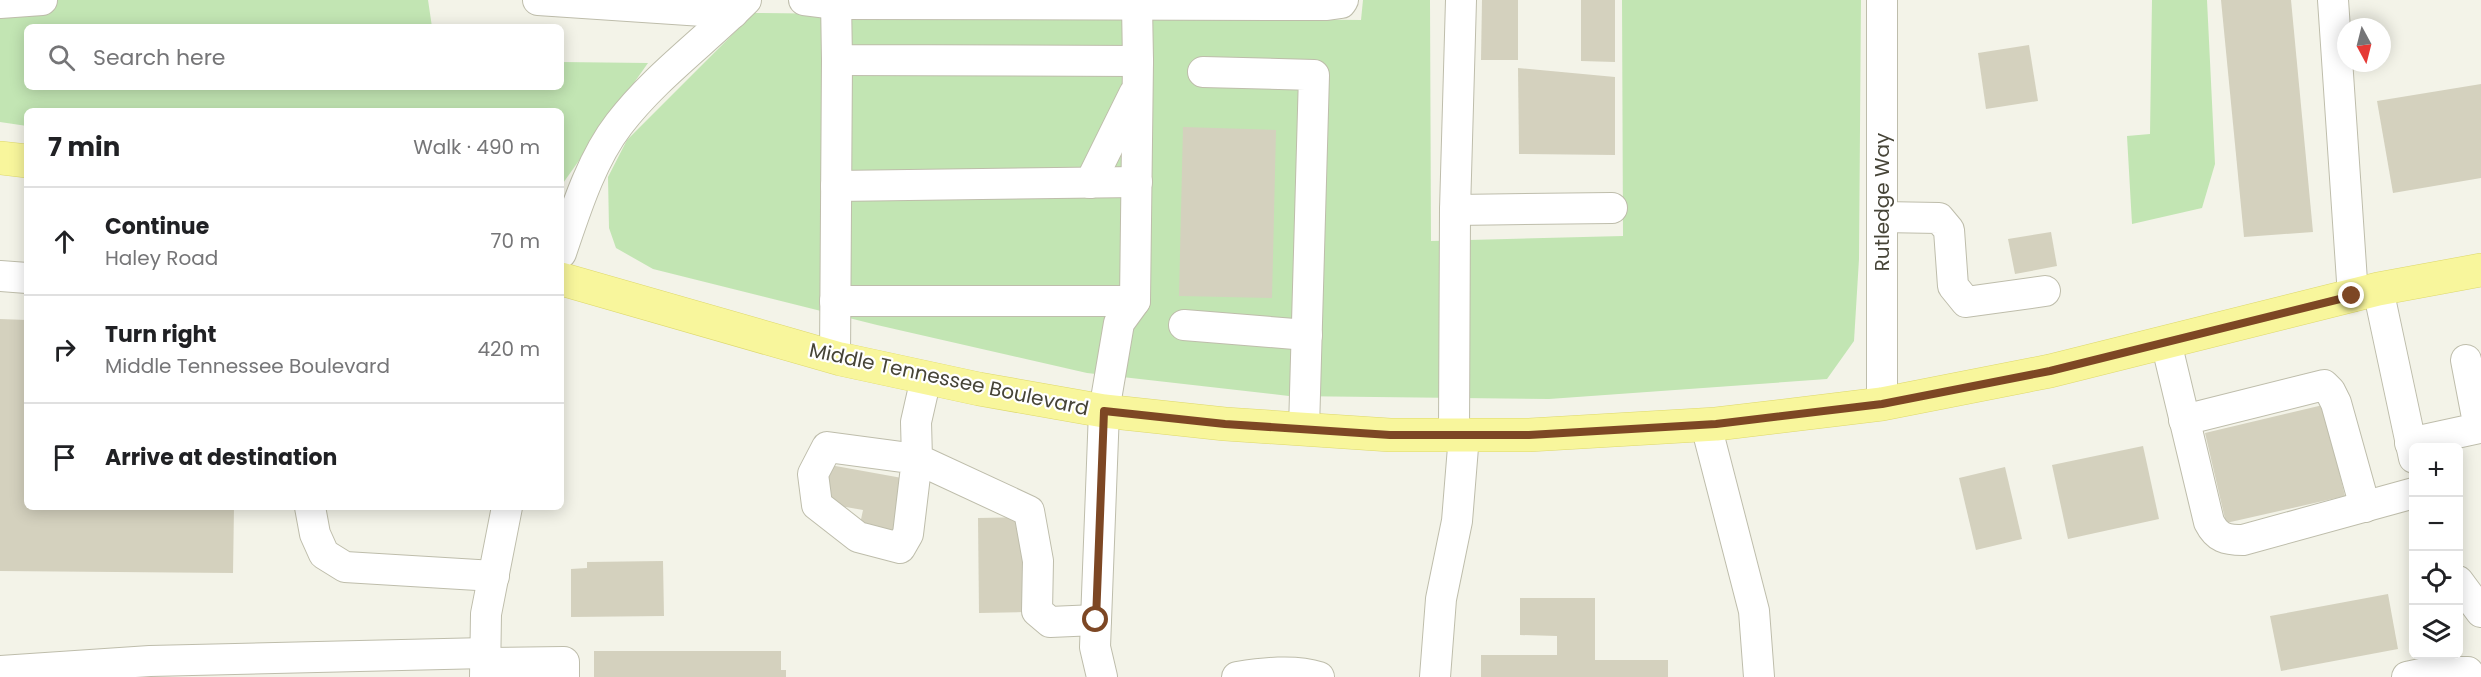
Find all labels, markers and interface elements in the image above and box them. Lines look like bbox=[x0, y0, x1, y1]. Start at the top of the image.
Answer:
north arrow bbox=[2337, 18, 2391, 72]
search box bbox=[24, 24, 564, 90]
icon: search bbox=[45, 41, 78, 74]
text: Search here bbox=[93, 42, 226, 73]
text: 7 min bbox=[48, 129, 120, 165]
text: Walk · 490 m bbox=[413, 133, 540, 161]
street label: Rutledge Way bbox=[1868, 133, 1896, 271]
text: Continue bbox=[105, 211, 209, 242]
icon: ahead bbox=[48, 225, 81, 258]
text: 70 m bbox=[491, 227, 540, 255]
text: Haley Road bbox=[105, 244, 218, 272]
route end bbox=[2338, 282, 2364, 308]
text: Turn right bbox=[105, 319, 216, 350]
icon: right bbox=[48, 333, 81, 366]
text: 420 m bbox=[477, 335, 540, 363]
street label: Middle Tennessee Boulevard bbox=[807, 336, 1091, 422]
text: Middle Tennessee Boulevard bbox=[105, 352, 390, 380]
icon: arrive bbox=[48, 441, 81, 474]
text: Arrive at destination bbox=[105, 442, 337, 473]
map controls bbox=[2409, 443, 2463, 659]
button: + bbox=[2409, 443, 2463, 497]
button: − bbox=[2409, 497, 2463, 551]
button: locate bbox=[2409, 551, 2463, 605]
button: layers bbox=[2409, 605, 2463, 659]
route start bbox=[1082, 606, 1108, 632]

